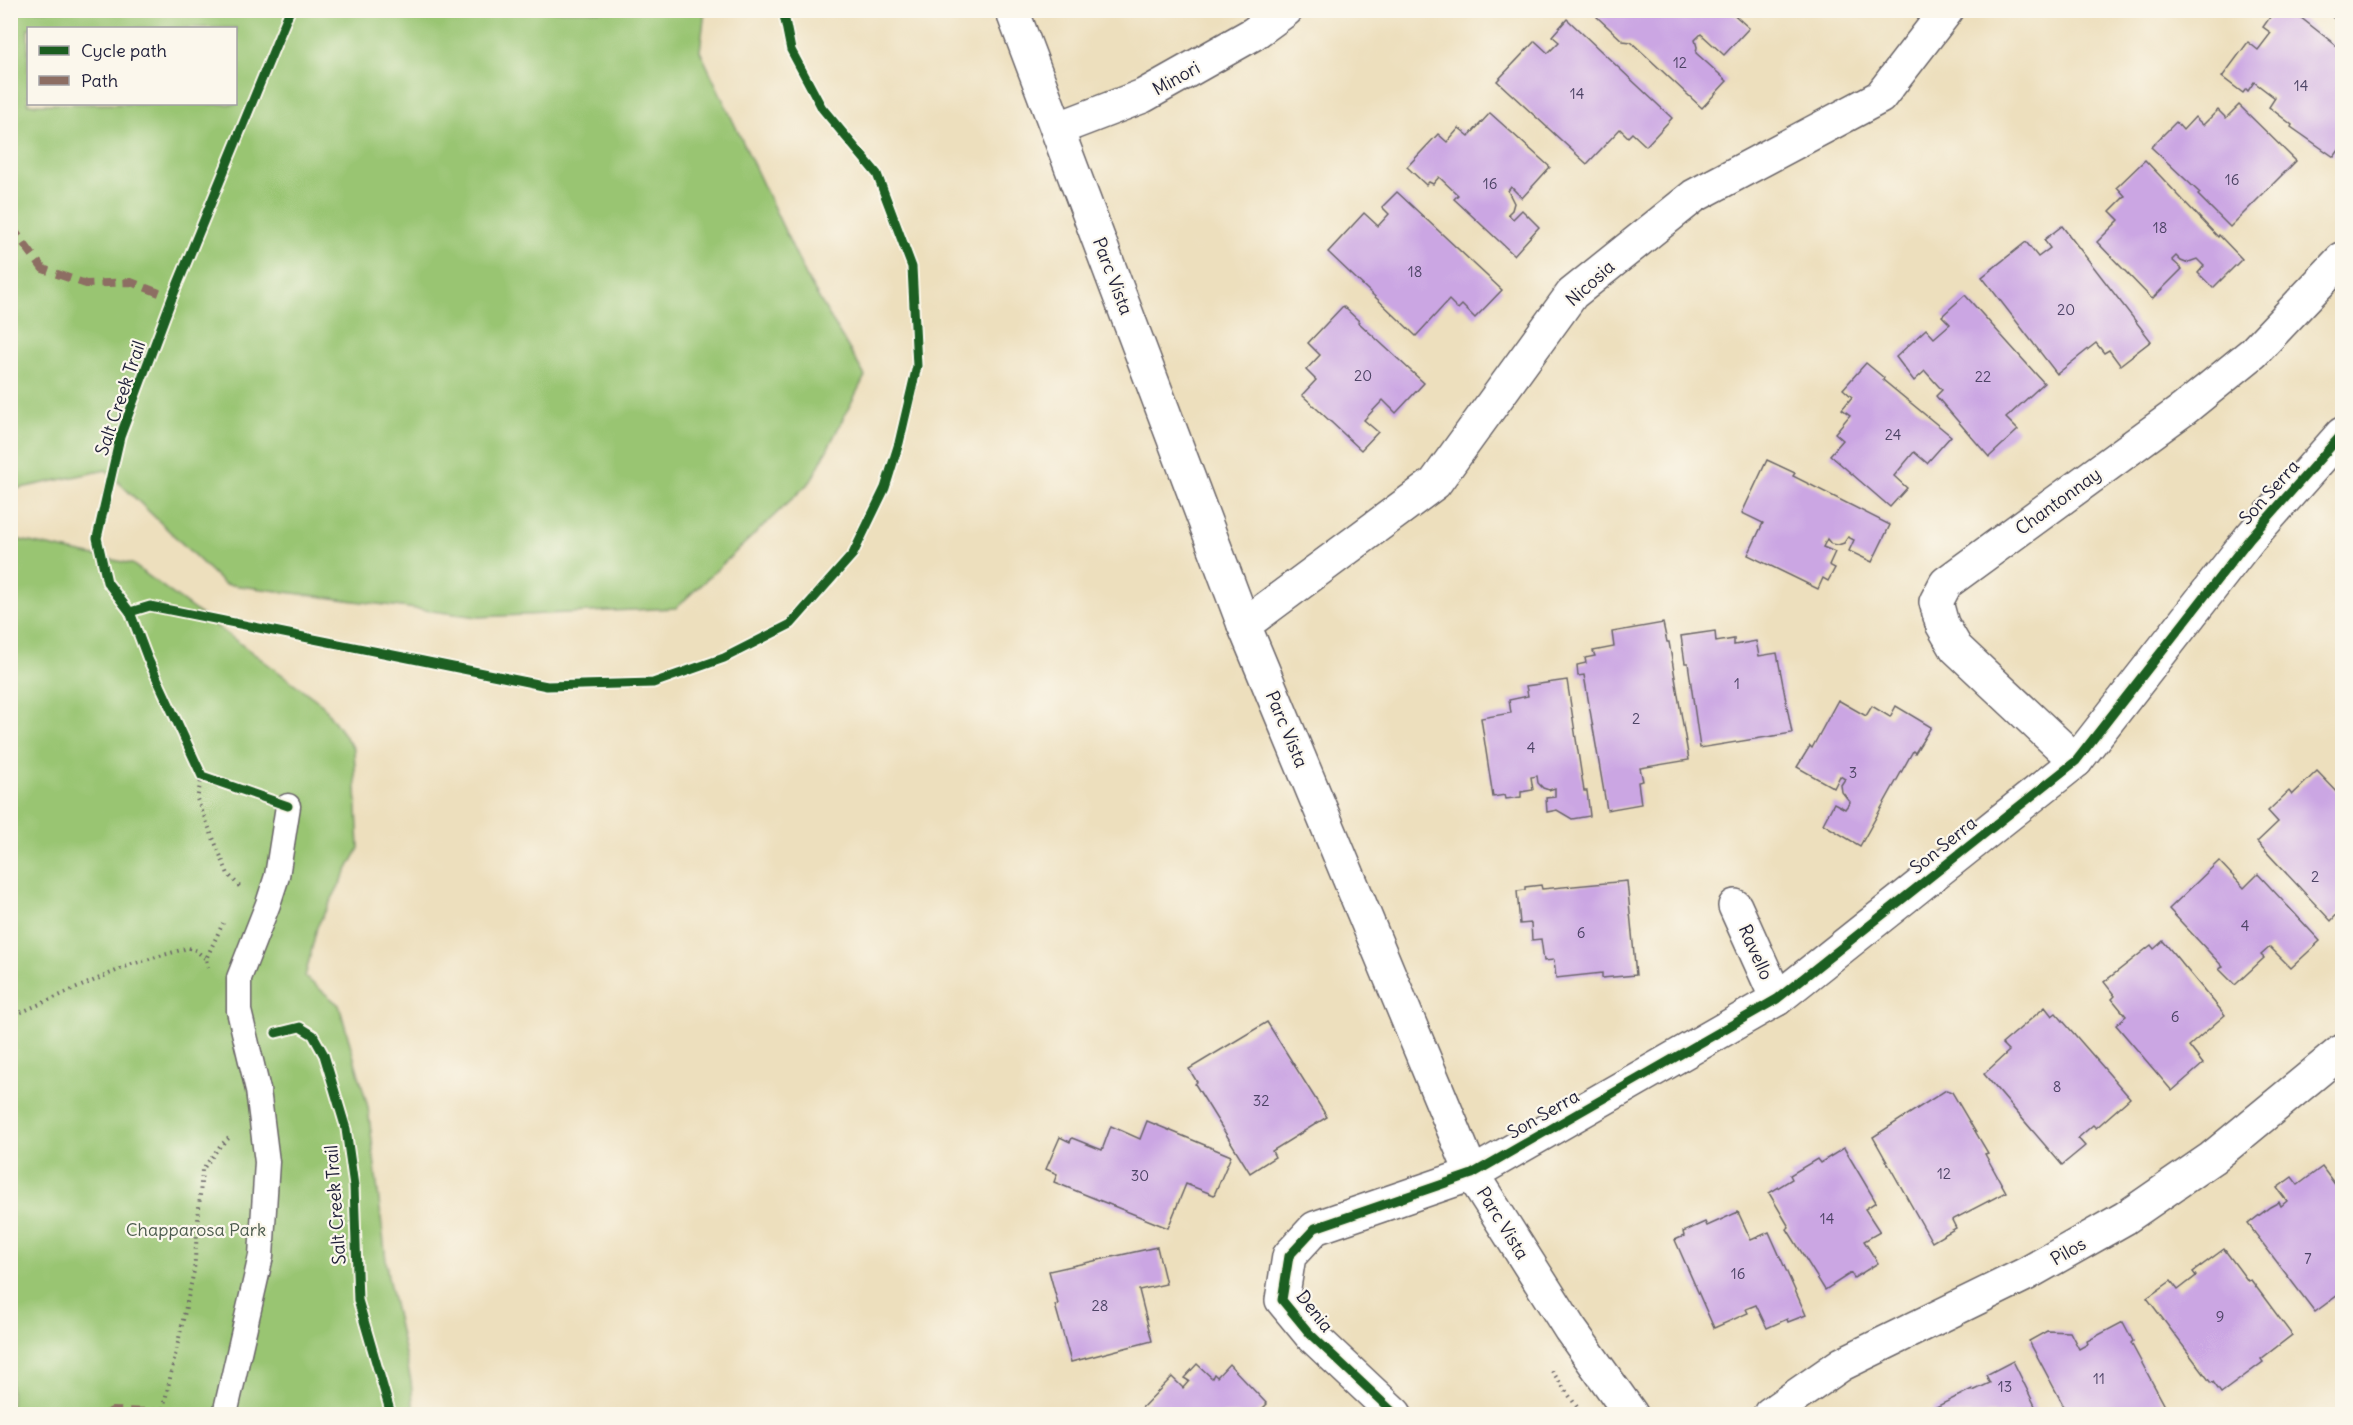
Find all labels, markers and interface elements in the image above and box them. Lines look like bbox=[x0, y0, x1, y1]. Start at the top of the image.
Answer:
legend bbox=[27, 27, 237, 105]
text: Cycle path bbox=[81, 39, 167, 62]
house number: 12 bbox=[1673, 53, 1687, 72]
street label: Minori bbox=[1148, 56, 1204, 100]
text: Path bbox=[81, 69, 118, 92]
house number: 14 bbox=[2294, 76, 2309, 95]
house number: 14 bbox=[1570, 84, 1585, 103]
house number: 16 bbox=[2225, 170, 2239, 189]
house number: 16 bbox=[1483, 174, 1497, 193]
house number: 18 bbox=[2153, 218, 2167, 237]
street label: Parc Vista bbox=[1088, 234, 1138, 318]
street label: Nicosia bbox=[1561, 255, 1619, 311]
house number: 18 bbox=[1408, 262, 1422, 281]
house number: 20 bbox=[2057, 300, 2075, 319]
street label: Salt Creek Trail bbox=[90, 338, 150, 458]
house number: 20 bbox=[1354, 366, 1372, 385]
house number: 22 bbox=[1975, 367, 1991, 386]
house number: 24 bbox=[1885, 425, 1902, 444]
street label: Son Serra bbox=[2234, 455, 2304, 529]
street label: Chantonnay bbox=[2011, 462, 2105, 540]
house number: 1 bbox=[1734, 674, 1740, 693]
street label: Parc Vista bbox=[1261, 687, 1313, 771]
house number: 2 bbox=[1632, 709, 1640, 728]
house number: 4 bbox=[1527, 738, 1536, 757]
house number: 3 bbox=[1849, 763, 1857, 782]
street label: Son Serra bbox=[1905, 811, 1981, 879]
house number: 2 bbox=[2311, 867, 2319, 886]
house number: 4 bbox=[2241, 916, 2250, 935]
street label: Ravello bbox=[1734, 921, 1778, 983]
house number: 6 bbox=[1577, 923, 1585, 942]
house number: 6 bbox=[2171, 1007, 2179, 1026]
house number: 8 bbox=[2053, 1077, 2061, 1096]
street label: Son Serra bbox=[1503, 1084, 1583, 1144]
house number: 32 bbox=[1253, 1091, 1269, 1110]
street label: Salt Creek Trail bbox=[319, 1144, 351, 1266]
house number: 12 bbox=[1937, 1164, 1951, 1183]
house number: 30 bbox=[1131, 1166, 1149, 1185]
street label: Parc Vista bbox=[1472, 1183, 1534, 1263]
house number: 14 bbox=[1820, 1209, 1835, 1228]
park label: Chapparosa Park bbox=[126, 1218, 266, 1241]
street label: Pilos bbox=[2046, 1232, 2090, 1270]
house number: 7 bbox=[2304, 1249, 2312, 1268]
house number: 16 bbox=[1731, 1264, 1745, 1283]
street label: Denia bbox=[1291, 1285, 1339, 1337]
house number: 28 bbox=[1092, 1296, 1108, 1315]
house number: 9 bbox=[2216, 1307, 2224, 1326]
house number: 11 bbox=[2093, 1369, 2105, 1388]
house number: 13 bbox=[1998, 1377, 2012, 1396]

